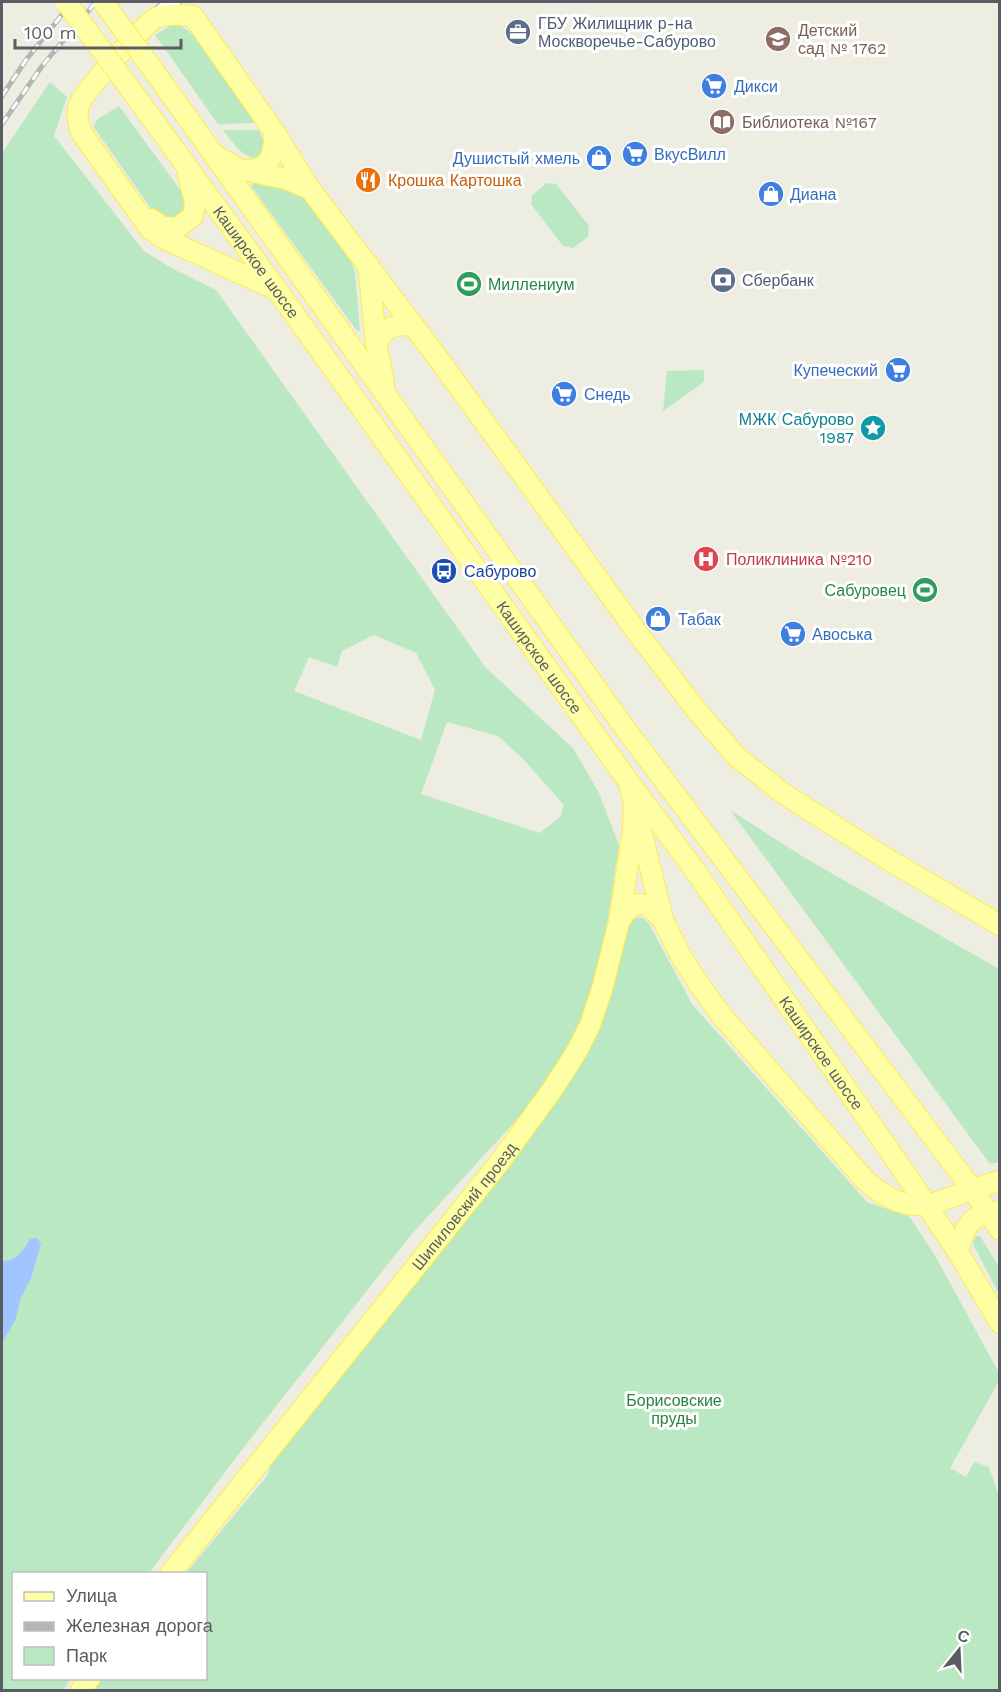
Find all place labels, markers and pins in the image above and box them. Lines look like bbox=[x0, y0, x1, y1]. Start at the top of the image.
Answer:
place label: ГБУ Жилищник р-на Москворечье-Сабурово bbox=[538, 14, 716, 51]
office icon: ГБУ Жилищник р-на Москворечье-Сабурово bbox=[503, 17, 533, 47]
place label: Детский сад № 1762 bbox=[798, 21, 886, 58]
school or university icon: Детский сад № 1762 bbox=[763, 24, 793, 54]
supermarket icon: Дикси bbox=[699, 71, 729, 101]
place label: Дикси bbox=[734, 77, 778, 96]
library icon: Библиотека №167 bbox=[707, 107, 737, 137]
place label: Библиотека №167 bbox=[742, 113, 877, 132]
supermarket icon: ВкусВилл bbox=[620, 139, 650, 169]
shop icon: Душистый хмель bbox=[584, 143, 614, 173]
place label: ВкусВилл bbox=[654, 145, 726, 164]
place label: Душистый хмель bbox=[453, 149, 580, 168]
restaurant icon: Крошка Картошка bbox=[353, 165, 383, 195]
place label: Крошка Картошка bbox=[388, 171, 522, 190]
shop icon: Диана bbox=[756, 179, 786, 209]
place label: Диана bbox=[790, 185, 837, 204]
bank icon: Сбербанк bbox=[708, 265, 738, 295]
sports icon: Миллениум bbox=[454, 269, 484, 299]
place label: Сбербанк bbox=[742, 271, 815, 290]
place label: Миллениум bbox=[488, 275, 574, 294]
supermarket icon: Купеческий bbox=[883, 355, 913, 385]
place label: Купеческий bbox=[794, 361, 878, 380]
supermarket icon: Снедь bbox=[549, 379, 579, 409]
place label: Снедь bbox=[584, 385, 631, 404]
place label: МЖК Сабурово 1987 bbox=[739, 410, 854, 447]
place icon: МЖК Сабурово 1987 bbox=[858, 413, 888, 443]
hospital icon: Поликлиника №210 bbox=[691, 544, 721, 574]
place label: Поликлиника №210 bbox=[726, 550, 872, 569]
bus stop icon: Сабурово bbox=[429, 556, 459, 586]
place label: Сабурово bbox=[464, 562, 536, 581]
sports icon: Сабуровец bbox=[910, 575, 940, 605]
place label: Сабуровец bbox=[825, 581, 906, 600]
shop icon: Табак bbox=[643, 604, 673, 634]
place label: Табак bbox=[678, 610, 722, 629]
supermarket icon: Авоська bbox=[778, 619, 808, 649]
place label: Авоська bbox=[812, 625, 873, 644]

